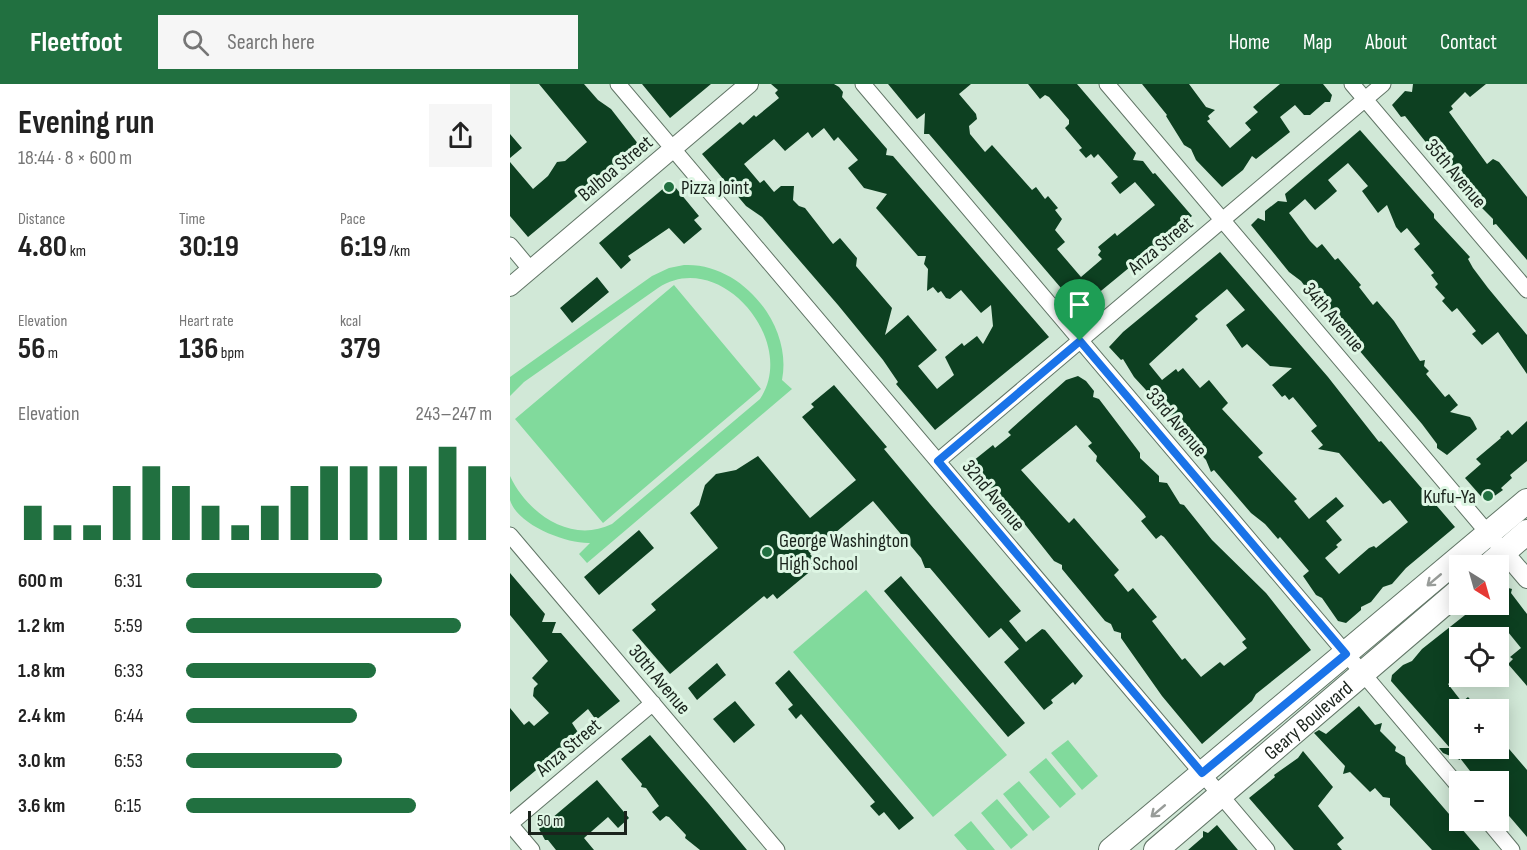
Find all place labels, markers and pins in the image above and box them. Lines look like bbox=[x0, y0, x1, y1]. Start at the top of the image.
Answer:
place label: Pizza Joint bbox=[681, 176, 749, 200]
marker: Pizza Joint bbox=[662, 180, 676, 194]
pin bbox=[1054, 279, 1105, 341]
place label: Kufu-Ya bbox=[1423, 485, 1476, 509]
marker: Kufu-Ya bbox=[1481, 489, 1495, 503]
place label: George Washington High School bbox=[779, 529, 909, 576]
marker: George Washington High School bbox=[760, 545, 774, 559]

